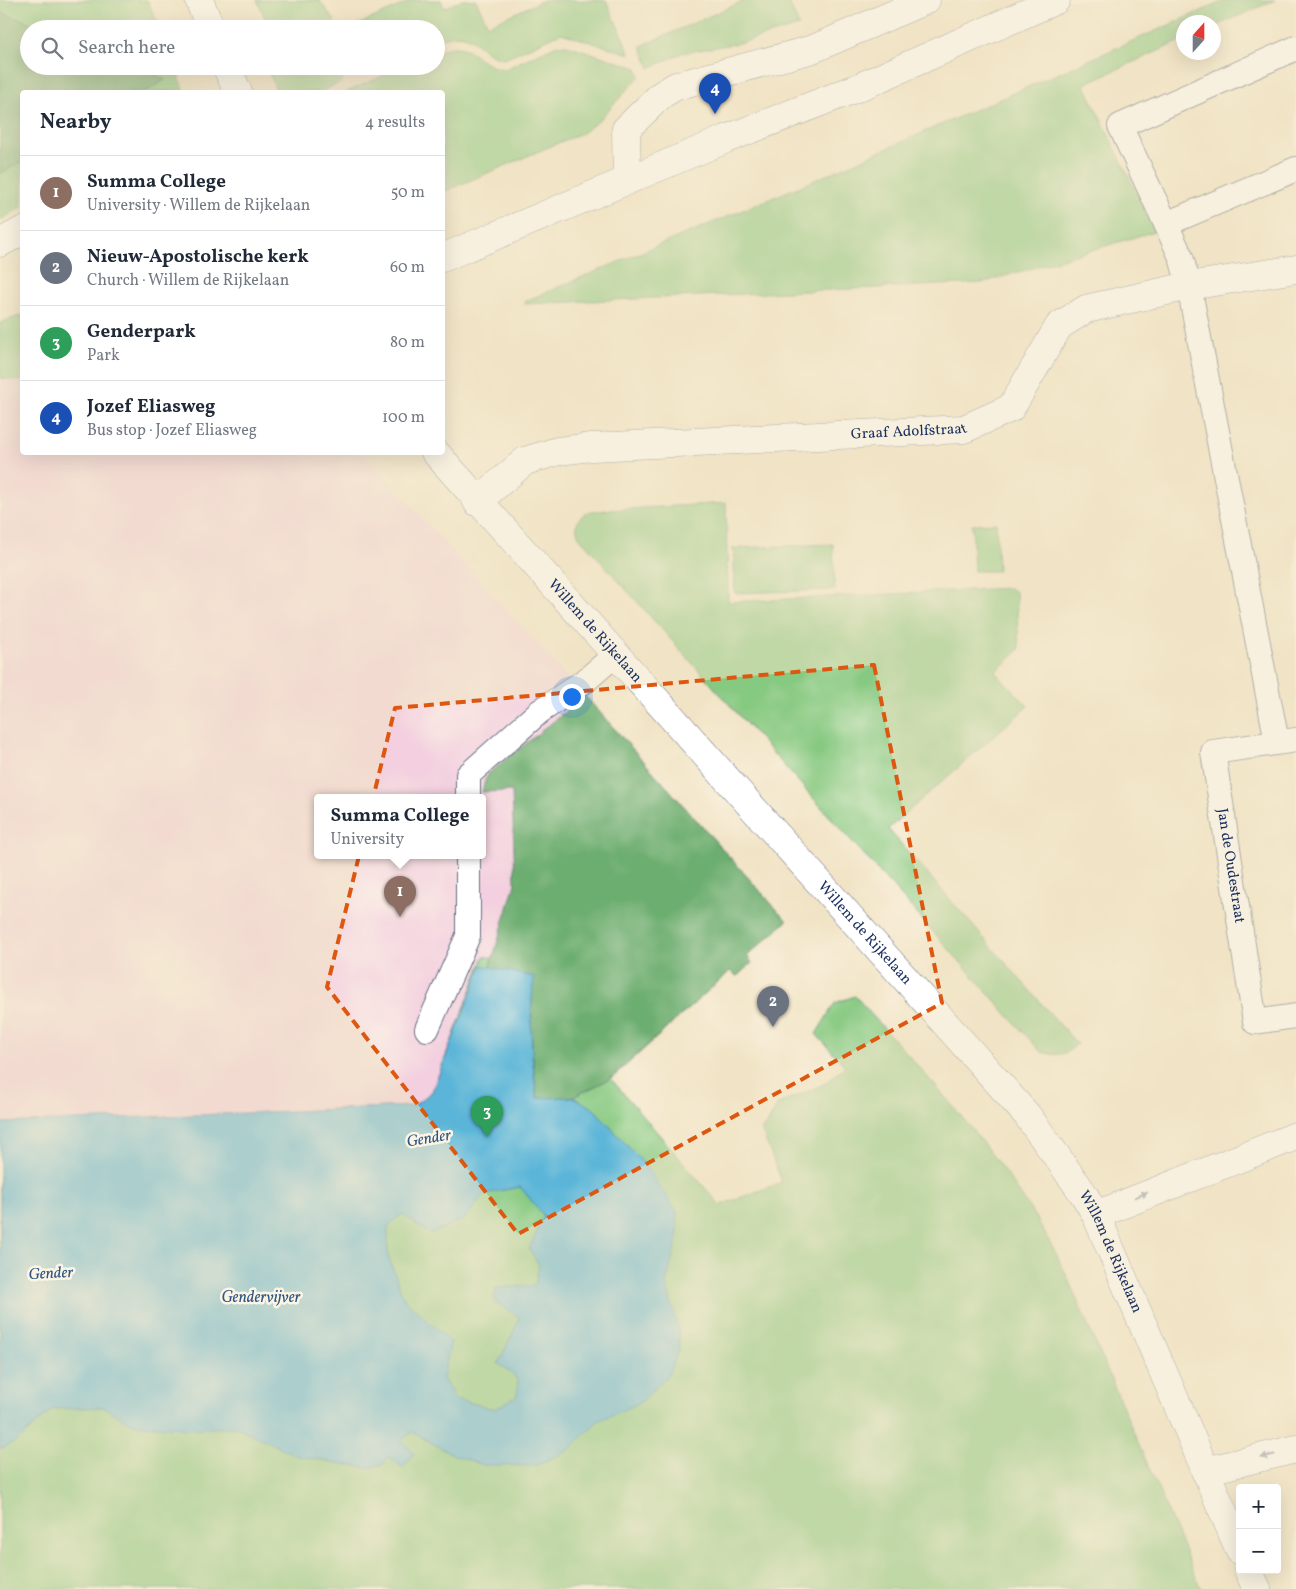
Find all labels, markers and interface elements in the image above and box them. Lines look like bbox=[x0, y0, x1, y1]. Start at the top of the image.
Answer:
north arrow bbox=[1176, 15, 1221, 60]
search box bbox=[20, 20, 445, 75]
icon: search bbox=[38, 34, 66, 62]
text: Search here bbox=[78, 35, 175, 61]
pin: 4 bbox=[699, 73, 731, 114]
text: Nearby bbox=[40, 108, 111, 137]
text: 4 results bbox=[365, 112, 425, 134]
text: Summa College bbox=[87, 169, 226, 195]
text: 1 bbox=[53, 182, 59, 204]
text: 50 m bbox=[391, 182, 425, 204]
text: University · Willem de Rijkelaan bbox=[87, 195, 310, 217]
text: Nieuw-Apostolische kerk bbox=[87, 244, 309, 270]
text: 2 bbox=[52, 257, 60, 279]
text: 60 m bbox=[390, 257, 425, 279]
text: Church · Willem de Rijkelaan bbox=[87, 270, 289, 292]
text: Genderpark bbox=[87, 319, 196, 345]
text: 3 bbox=[52, 332, 60, 354]
text: 80 m bbox=[390, 332, 425, 354]
text: Park bbox=[87, 345, 120, 367]
text: Jozef Eliasweg bbox=[87, 394, 215, 420]
text: 4 bbox=[51, 407, 61, 429]
text: 100 m bbox=[382, 407, 425, 429]
street label: Graaf Adolfstraat bbox=[850, 418, 971, 445]
text: Bus stop · Jozef Eliasweg bbox=[87, 420, 257, 442]
street label: Willem de Rijkelaan bbox=[543, 575, 647, 687]
your location bbox=[559, 684, 585, 710]
popup bbox=[314, 794, 486, 859]
text: Summa College bbox=[331, 803, 469, 829]
street label: Jan de Oudestraat bbox=[1211, 807, 1250, 925]
text: University bbox=[331, 829, 404, 851]
pin: 1 bbox=[384, 876, 416, 917]
street label: Willem de Rijkelaan bbox=[813, 877, 917, 990]
pin: 2 bbox=[757, 986, 789, 1027]
pin: 3 bbox=[471, 1096, 503, 1137]
water label: Gender bbox=[405, 1124, 454, 1153]
street label: Willem de Rijkelaan bbox=[1073, 1187, 1147, 1316]
one-way arrow bbox=[1133, 1191, 1148, 1199]
water label: Gender bbox=[28, 1262, 75, 1286]
water label: Gendervijver bbox=[221, 1287, 302, 1309]
one-way arrow bbox=[1260, 1452, 1275, 1460]
map controls bbox=[1236, 1484, 1281, 1574]
button: + bbox=[1236, 1484, 1281, 1529]
button: − bbox=[1236, 1529, 1281, 1574]

